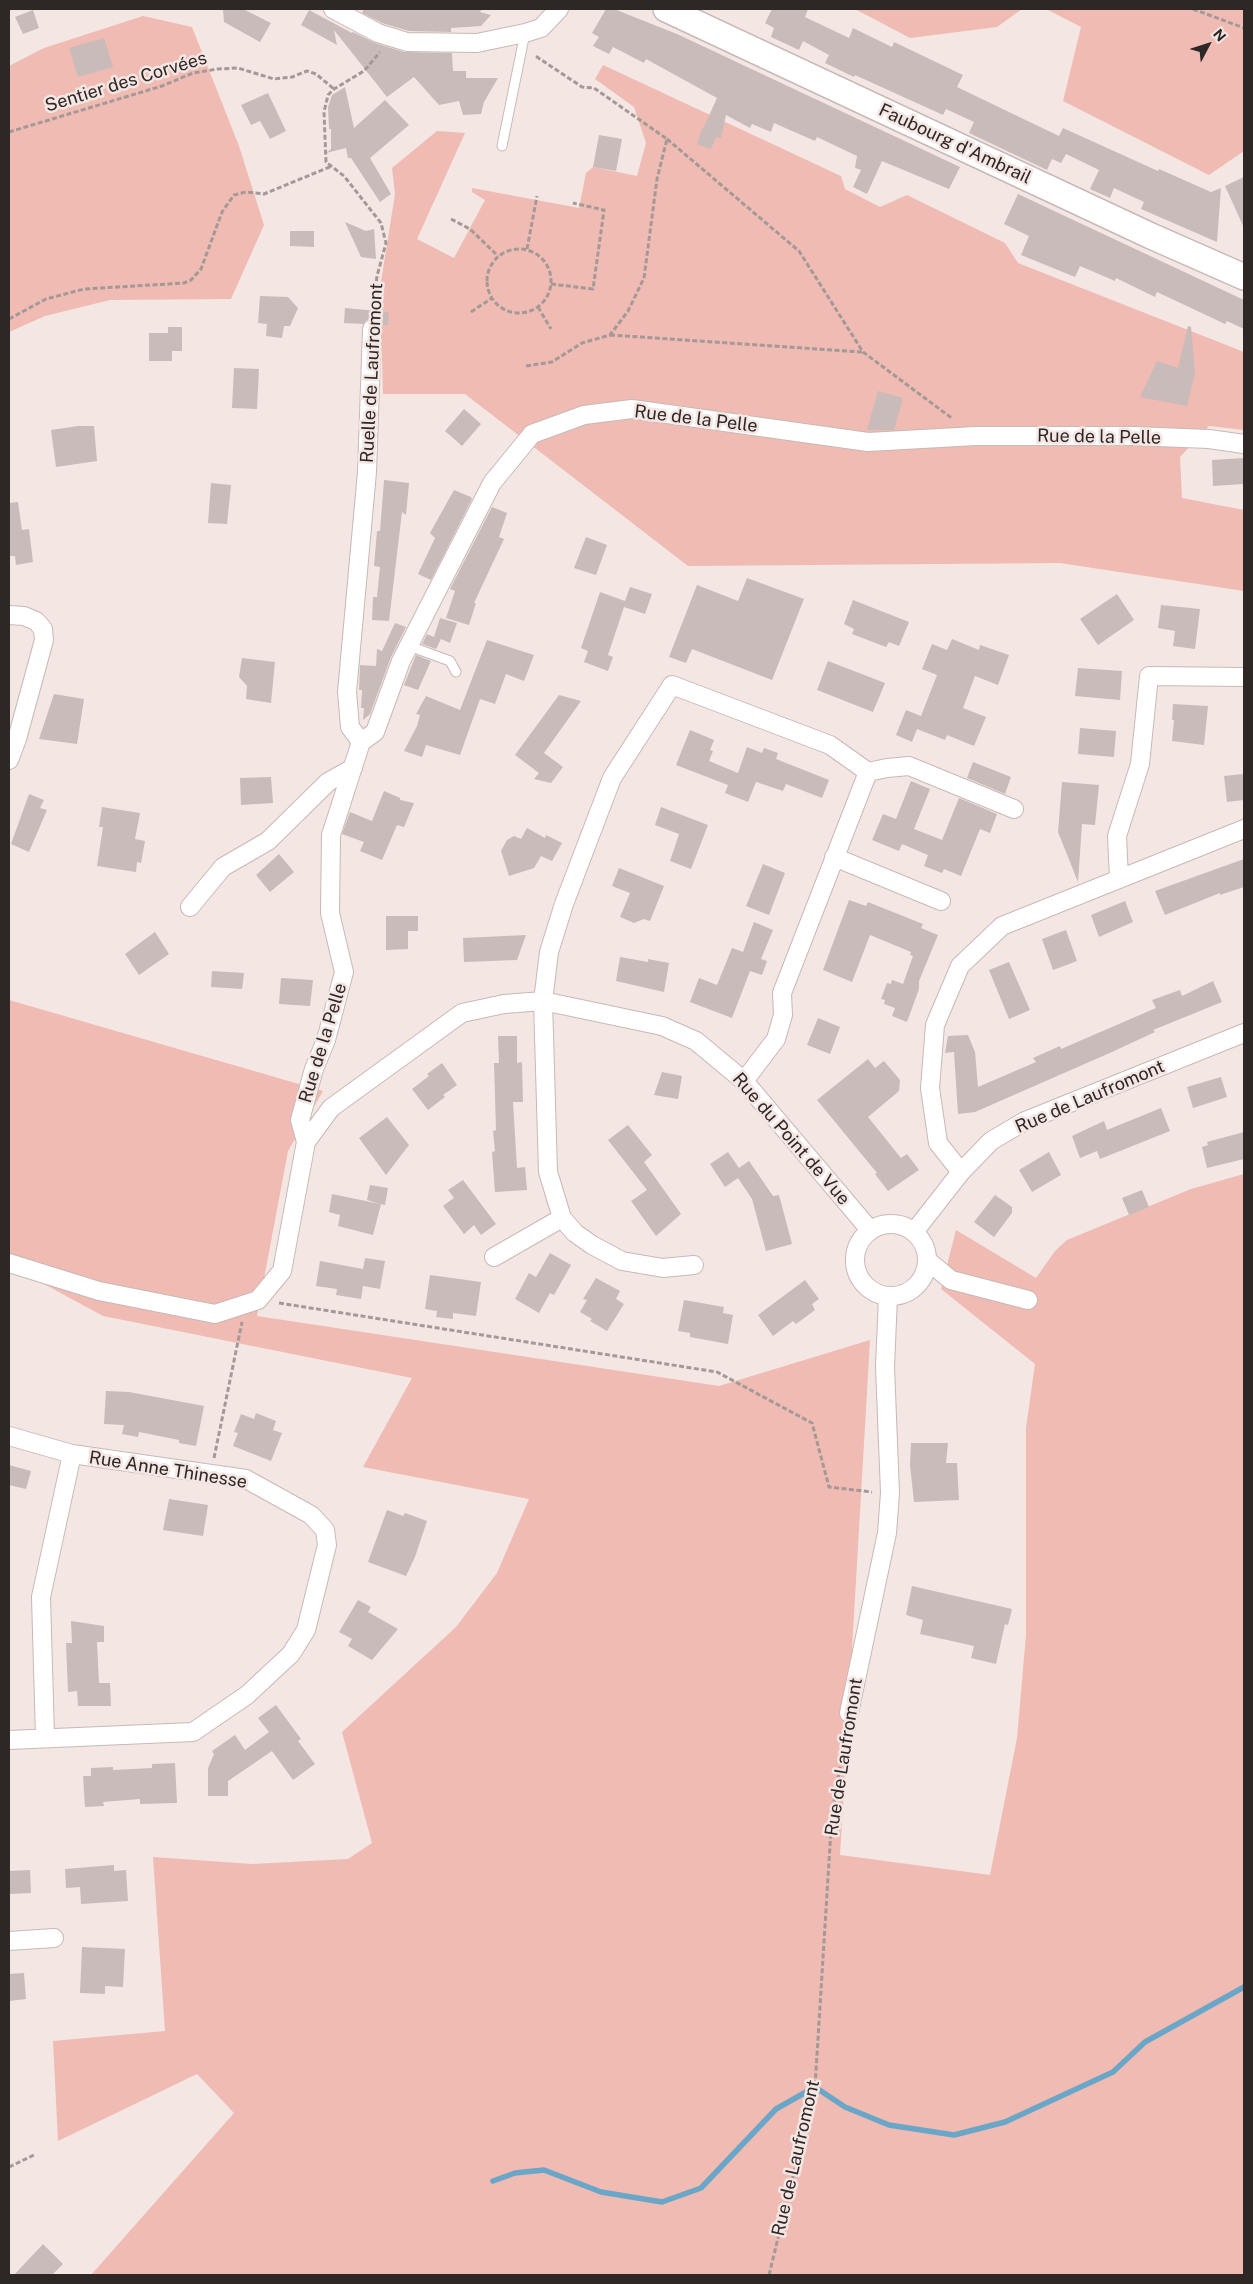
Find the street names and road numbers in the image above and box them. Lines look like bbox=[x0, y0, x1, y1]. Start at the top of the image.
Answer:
street label: Sentier des Corvées bbox=[43, 47, 209, 117]
street label: Faubourg d'Ambrail bbox=[875, 99, 1035, 189]
street label: Ruelle de Laufromont bbox=[356, 282, 388, 464]
street label: Rue de la Pelle bbox=[633, 401, 759, 437]
street label: Rue de la Pelle bbox=[1037, 425, 1161, 449]
street label: Rue de la Pelle bbox=[295, 981, 351, 1105]
street label: Rue de Laufromont bbox=[1012, 1056, 1168, 1138]
street label: Rue du Point de Vue bbox=[728, 1068, 854, 1210]
street label: Rue Anne Thinesse bbox=[87, 1447, 249, 1493]
street label: Rue de Laufromont bbox=[821, 1676, 867, 1838]
street label: Rue de Laufromont bbox=[768, 2078, 824, 2238]

